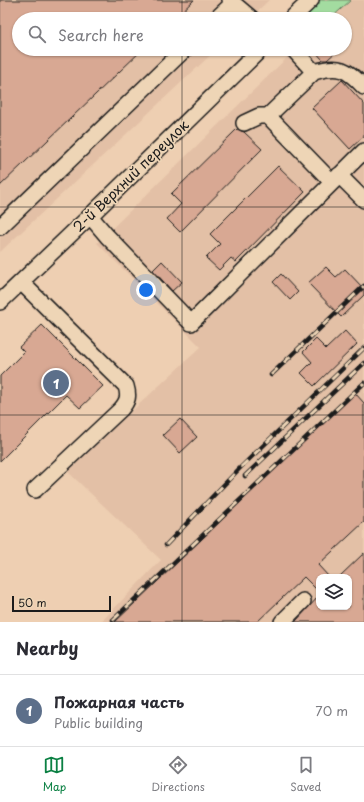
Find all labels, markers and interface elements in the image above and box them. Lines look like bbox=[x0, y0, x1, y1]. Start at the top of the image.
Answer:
search box bbox=[12, 12, 352, 56]
icon: search bbox=[26, 23, 48, 45]
text: Search here bbox=[58, 23, 144, 46]
street label: 2-й Верхний переулок bbox=[68, 114, 194, 237]
your location bbox=[136, 280, 156, 300]
pin: 1 bbox=[43, 368, 69, 398]
map controls bbox=[316, 574, 352, 610]
button: layers bbox=[316, 574, 352, 610]
scale bar bbox=[12, 594, 111, 613]
text: 50 m bbox=[18, 594, 47, 611]
text: Nearby bbox=[16, 635, 78, 661]
text: Пожарная часть bbox=[54, 690, 184, 713]
text: 1 bbox=[26, 701, 32, 720]
text: 70 m bbox=[315, 701, 348, 720]
text: Public building bbox=[54, 713, 143, 732]
tab: Map bbox=[43, 754, 66, 795]
tab: Directions bbox=[151, 754, 205, 795]
tab: Saved bbox=[290, 754, 321, 795]

